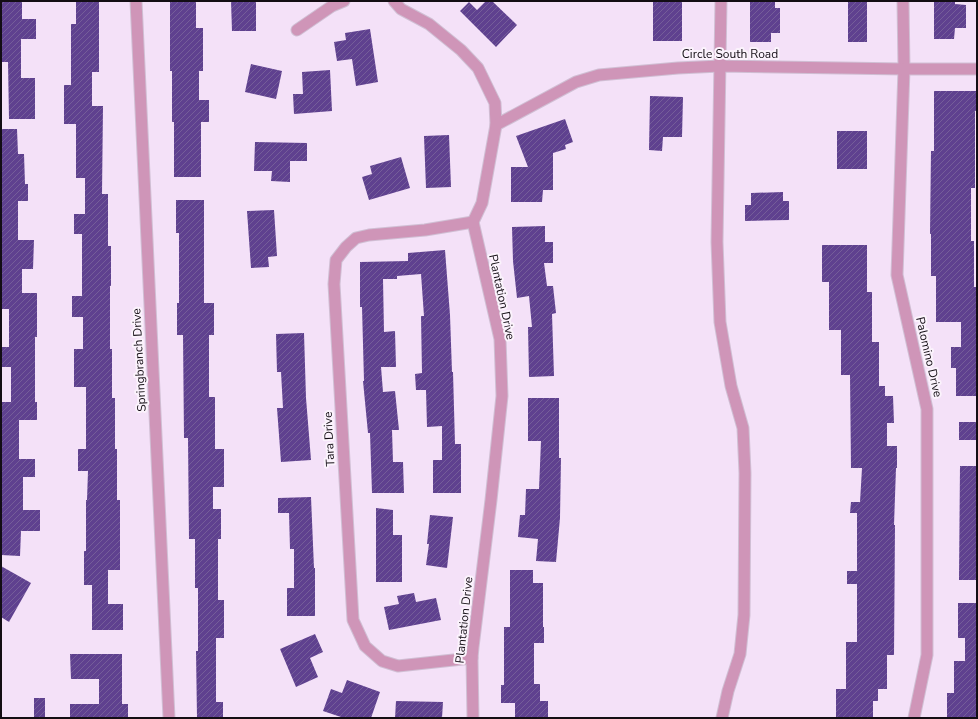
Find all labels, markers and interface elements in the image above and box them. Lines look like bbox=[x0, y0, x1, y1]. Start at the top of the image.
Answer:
street label: Circle South Road bbox=[682, 46, 778, 62]
street label: Plantation Drive bbox=[485, 253, 519, 341]
street label: Springbranch Drive bbox=[128, 308, 150, 412]
street label: Palomino Drive bbox=[912, 315, 946, 399]
street label: Tara Drive bbox=[320, 411, 338, 467]
street label: Plantation Drive bbox=[452, 576, 476, 664]

